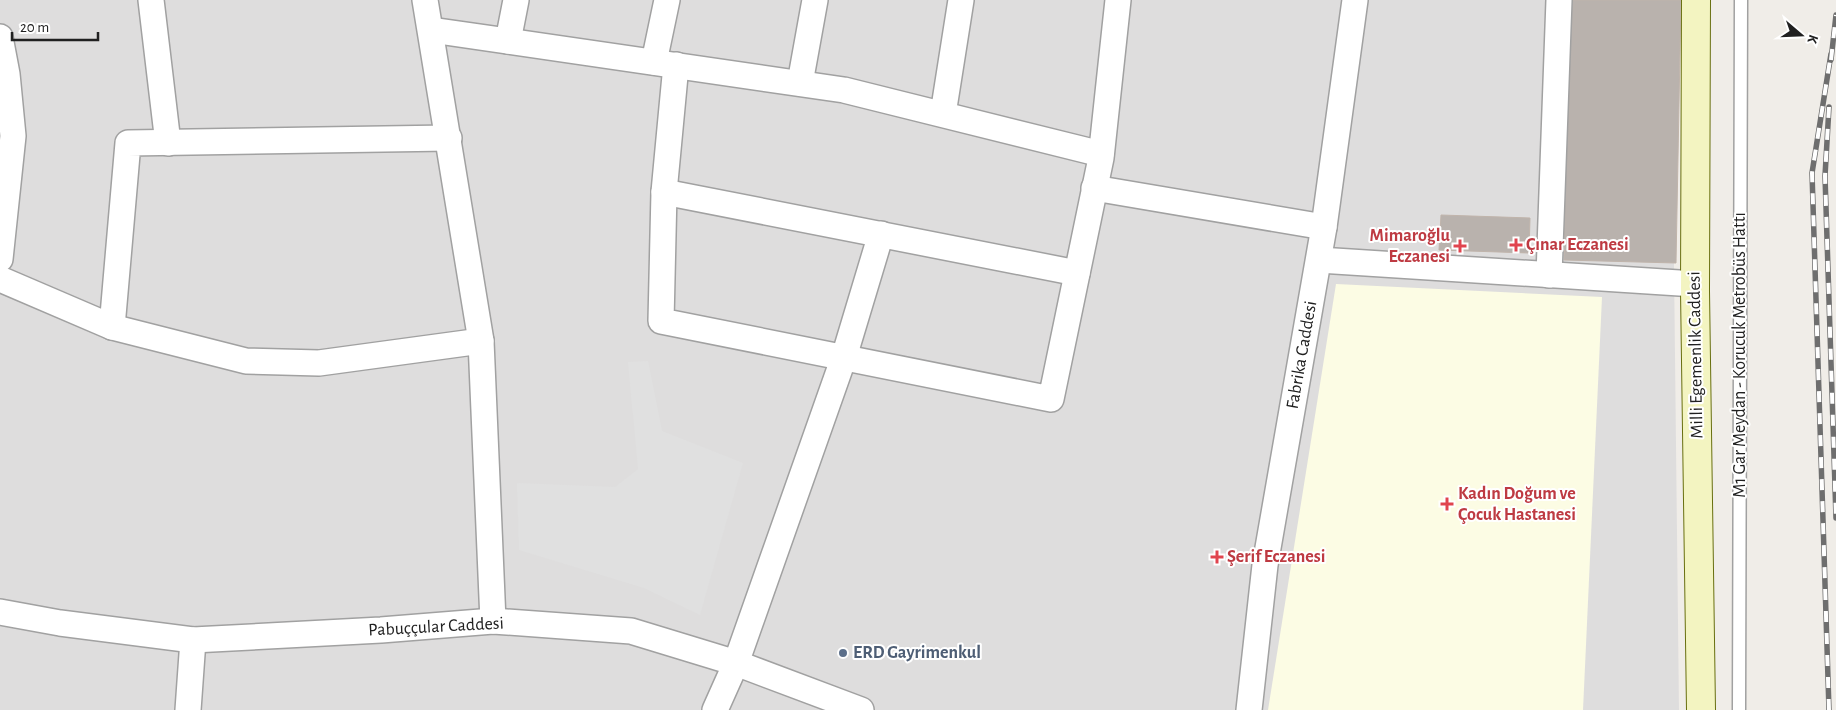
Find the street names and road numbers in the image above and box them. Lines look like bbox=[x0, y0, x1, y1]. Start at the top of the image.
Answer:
street label: M1 Gar Meydan - Korucuk Metrobüs Hattı bbox=[1731, 212, 1749, 498]
street label: Milli Egemenlik Caddesi bbox=[1686, 271, 1706, 439]
street label: Fabrika Caddesi bbox=[1284, 299, 1320, 411]
street label: Pabuççular Caddesi bbox=[368, 614, 504, 640]

